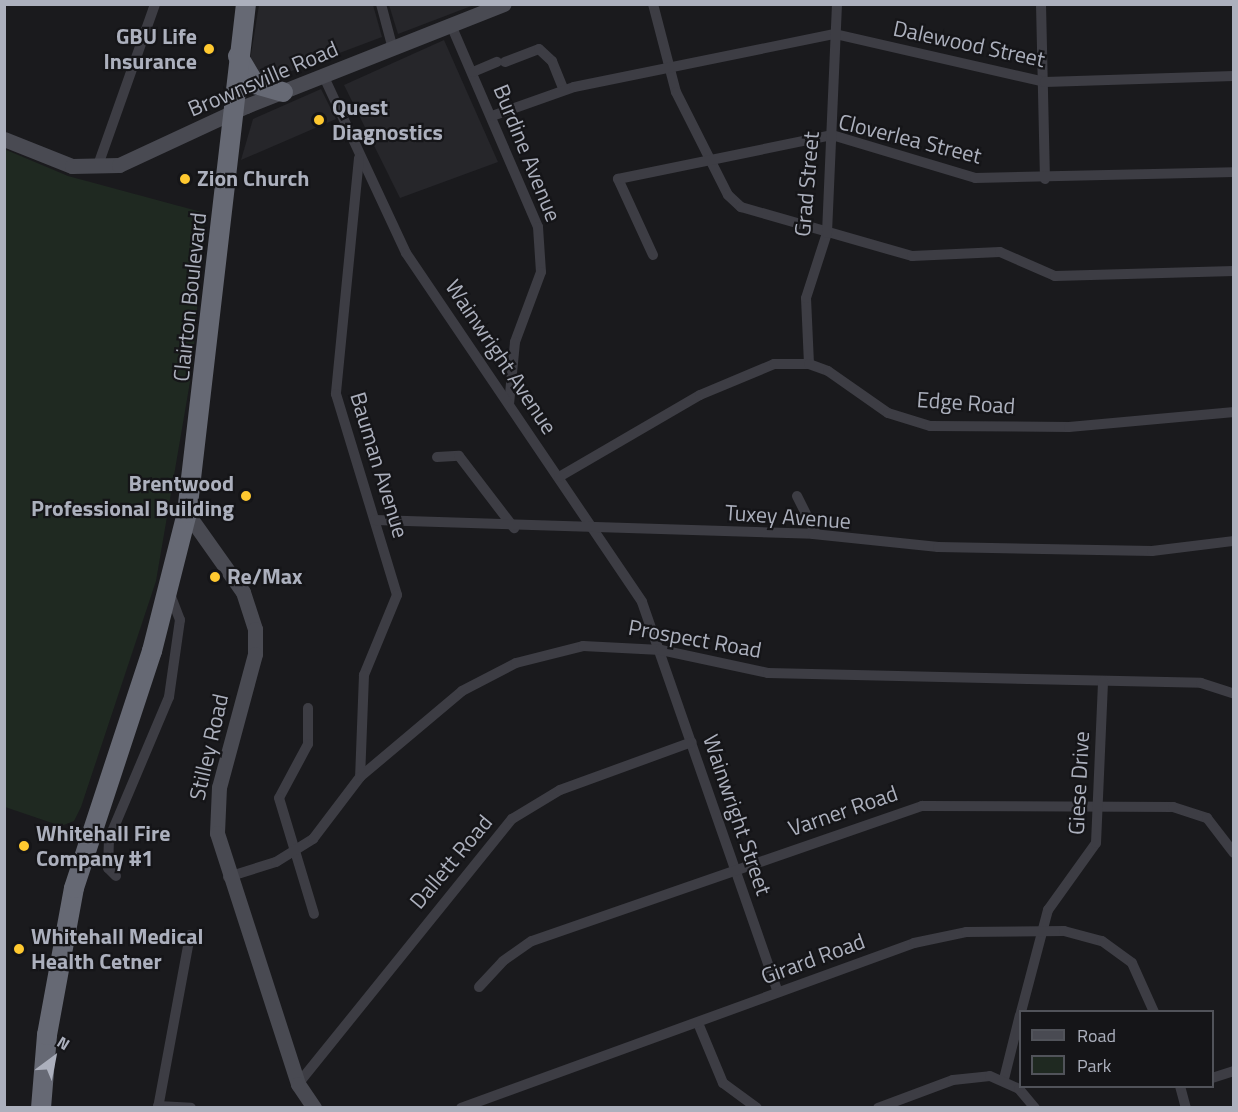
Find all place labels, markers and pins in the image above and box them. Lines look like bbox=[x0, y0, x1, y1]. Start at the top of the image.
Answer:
place label: GBU Life Insurance bbox=[103, 23, 197, 74]
marker: GBU Life Insurance bbox=[202, 42, 216, 56]
place label: Quest Diagnostics bbox=[332, 94, 443, 146]
marker: Quest Diagnostics bbox=[310, 111, 328, 129]
place label: Zion Church bbox=[197, 166, 310, 192]
marker: Zion Church bbox=[178, 172, 192, 186]
place label: Brentwood Professional Building bbox=[31, 470, 234, 522]
marker: Brentwood Professional Building bbox=[239, 489, 253, 503]
place label: Re/Max bbox=[227, 564, 302, 590]
marker: Re/Max bbox=[208, 570, 222, 584]
place label: Whitehall Fire Company #1 bbox=[36, 820, 170, 872]
marker: Whitehall Fire Company #1 bbox=[17, 839, 31, 853]
place label: Whitehall Medical Health Cetner bbox=[31, 923, 203, 974]
marker: Whitehall Medical Health Cetner bbox=[12, 942, 26, 956]

